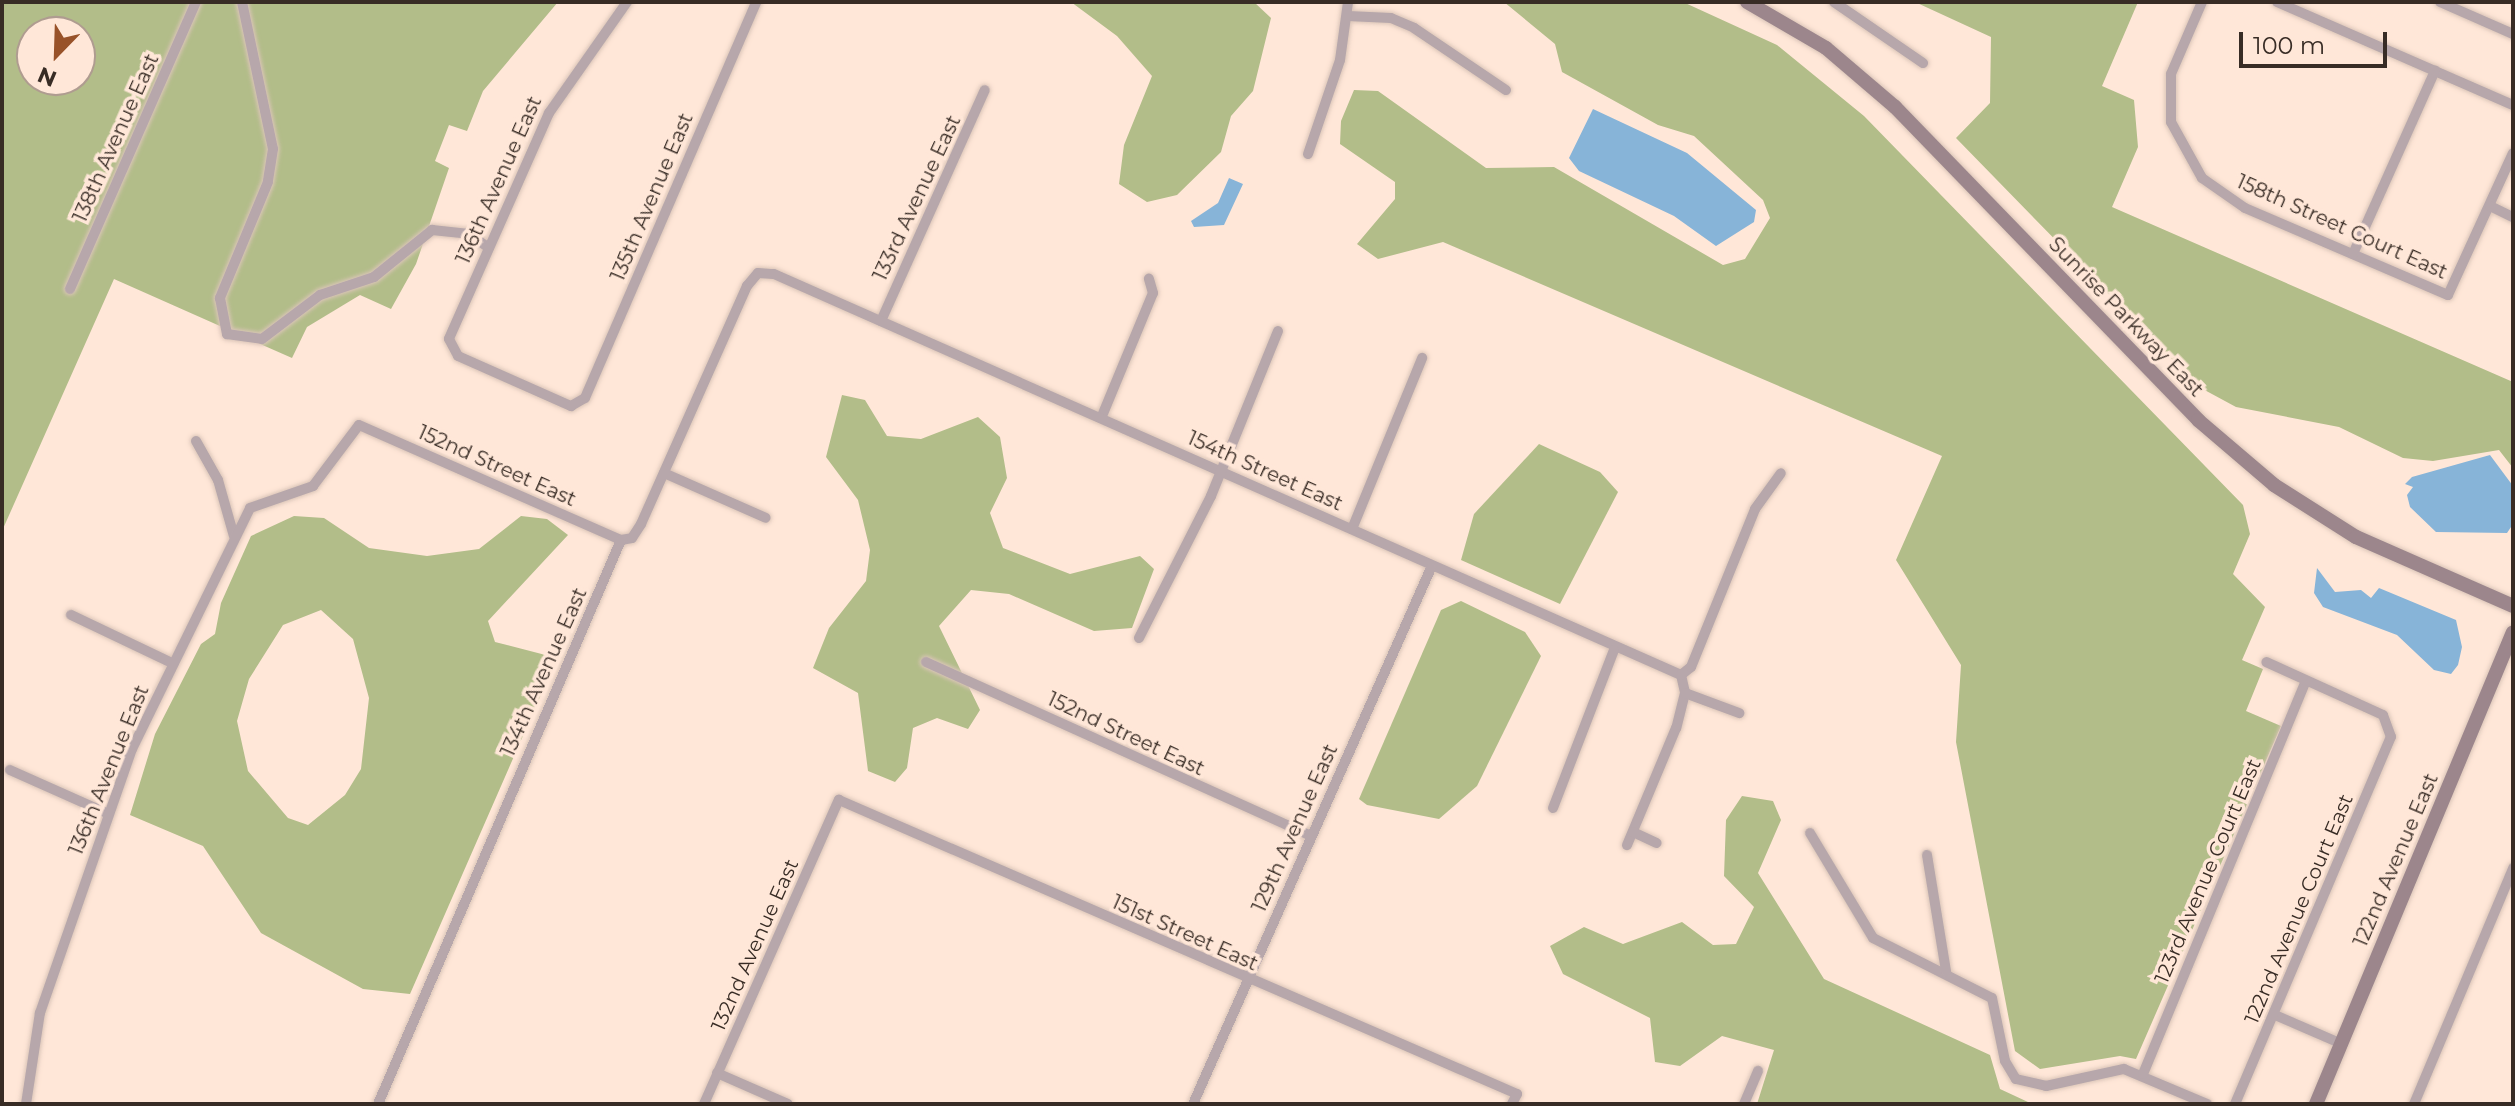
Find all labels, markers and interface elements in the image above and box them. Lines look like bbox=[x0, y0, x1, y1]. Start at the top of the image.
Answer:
north arrow bbox=[16, 16, 96, 96]
scale bar bbox=[2243, 16, 2391, 66]
text: 100 m bbox=[2253, 31, 2325, 60]
street label: 138th Avenue East bbox=[68, 50, 164, 226]
text: N bbox=[34, 61, 61, 93]
street label: 136th Avenue East bbox=[451, 92, 547, 268]
street label: 135th Avenue East bbox=[606, 109, 698, 285]
street label: 133rd Avenue East bbox=[868, 111, 966, 285]
street label: 158th Street Court East bbox=[2233, 170, 2451, 284]
street label: Sunrise Parkway East bbox=[2044, 232, 2208, 402]
street label: 152nd Street East bbox=[414, 420, 580, 512]
street label: 154th Street East bbox=[1184, 426, 1346, 516]
street label: 134th Avenue East bbox=[496, 584, 592, 760]
street label: 136th Avenue East bbox=[64, 682, 154, 858]
street label: 152nd Street East bbox=[1044, 687, 1208, 781]
street label: 129th Avenue East bbox=[1247, 740, 1343, 916]
street label: 123rd Avenue Court East bbox=[2150, 755, 2266, 987]
street label: 122nd Avenue East bbox=[2349, 770, 2443, 950]
street label: 122nd Avenue Court East bbox=[2240, 791, 2358, 1027]
street label: 132nd Avenue East bbox=[706, 855, 804, 1035]
street label: 151st Street East bbox=[1108, 890, 1262, 976]

